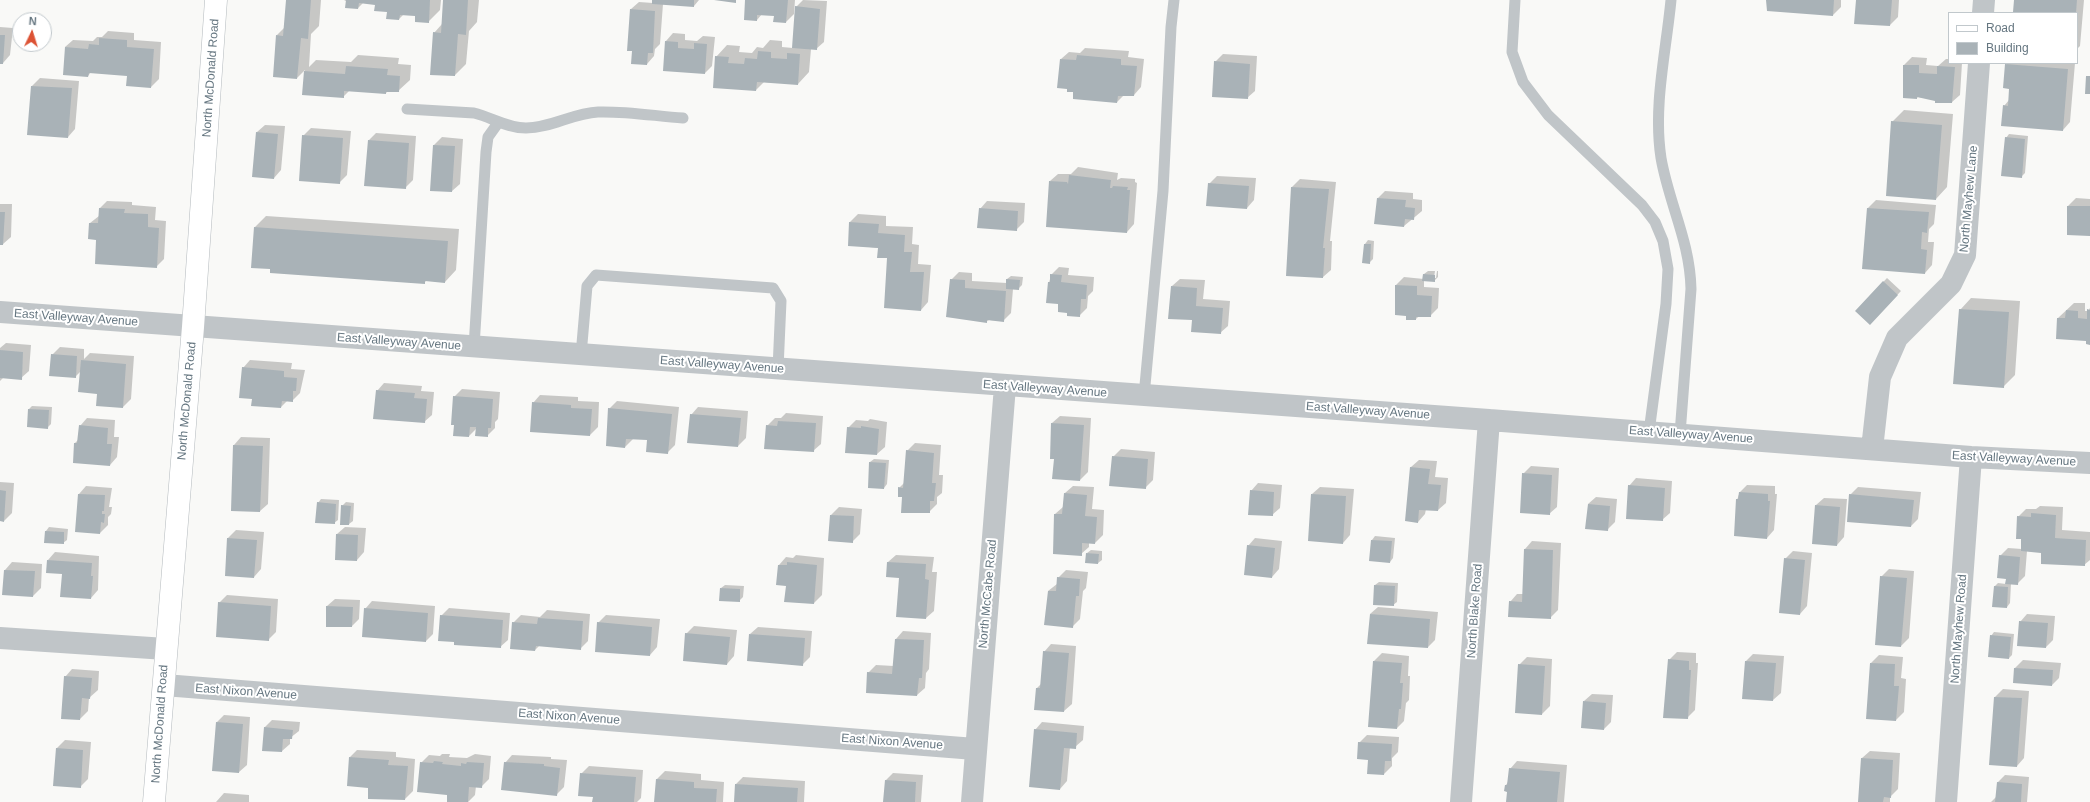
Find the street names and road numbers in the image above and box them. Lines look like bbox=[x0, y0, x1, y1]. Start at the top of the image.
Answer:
street label: North McDonald Road bbox=[200, 18, 222, 138]
street label: North Mayhew Lane bbox=[1957, 145, 1981, 253]
street label: East Valleyway Avenue bbox=[14, 306, 138, 330]
street label: East Valleyway Avenue bbox=[337, 330, 461, 354]
street label: North McDonald Road bbox=[175, 341, 199, 461]
street label: East Valleyway Avenue bbox=[660, 353, 784, 377]
street label: East Valleyway Avenue bbox=[983, 377, 1107, 401]
street label: East Valleyway Avenue bbox=[1306, 399, 1430, 423]
street label: East Valleyway Avenue bbox=[1629, 423, 1753, 447]
street label: East Valleyway Avenue bbox=[1952, 449, 2076, 469]
street label: North McCabe Road bbox=[976, 539, 1000, 649]
street label: North Blake Road bbox=[1465, 563, 1485, 659]
street label: North Mayhew Road bbox=[1948, 574, 1970, 684]
street label: North McDonald Road bbox=[149, 664, 171, 784]
street label: East Nixon Avenue bbox=[195, 681, 297, 703]
street label: East Nixon Avenue bbox=[518, 706, 620, 728]
street label: East Nixon Avenue bbox=[841, 731, 943, 753]

